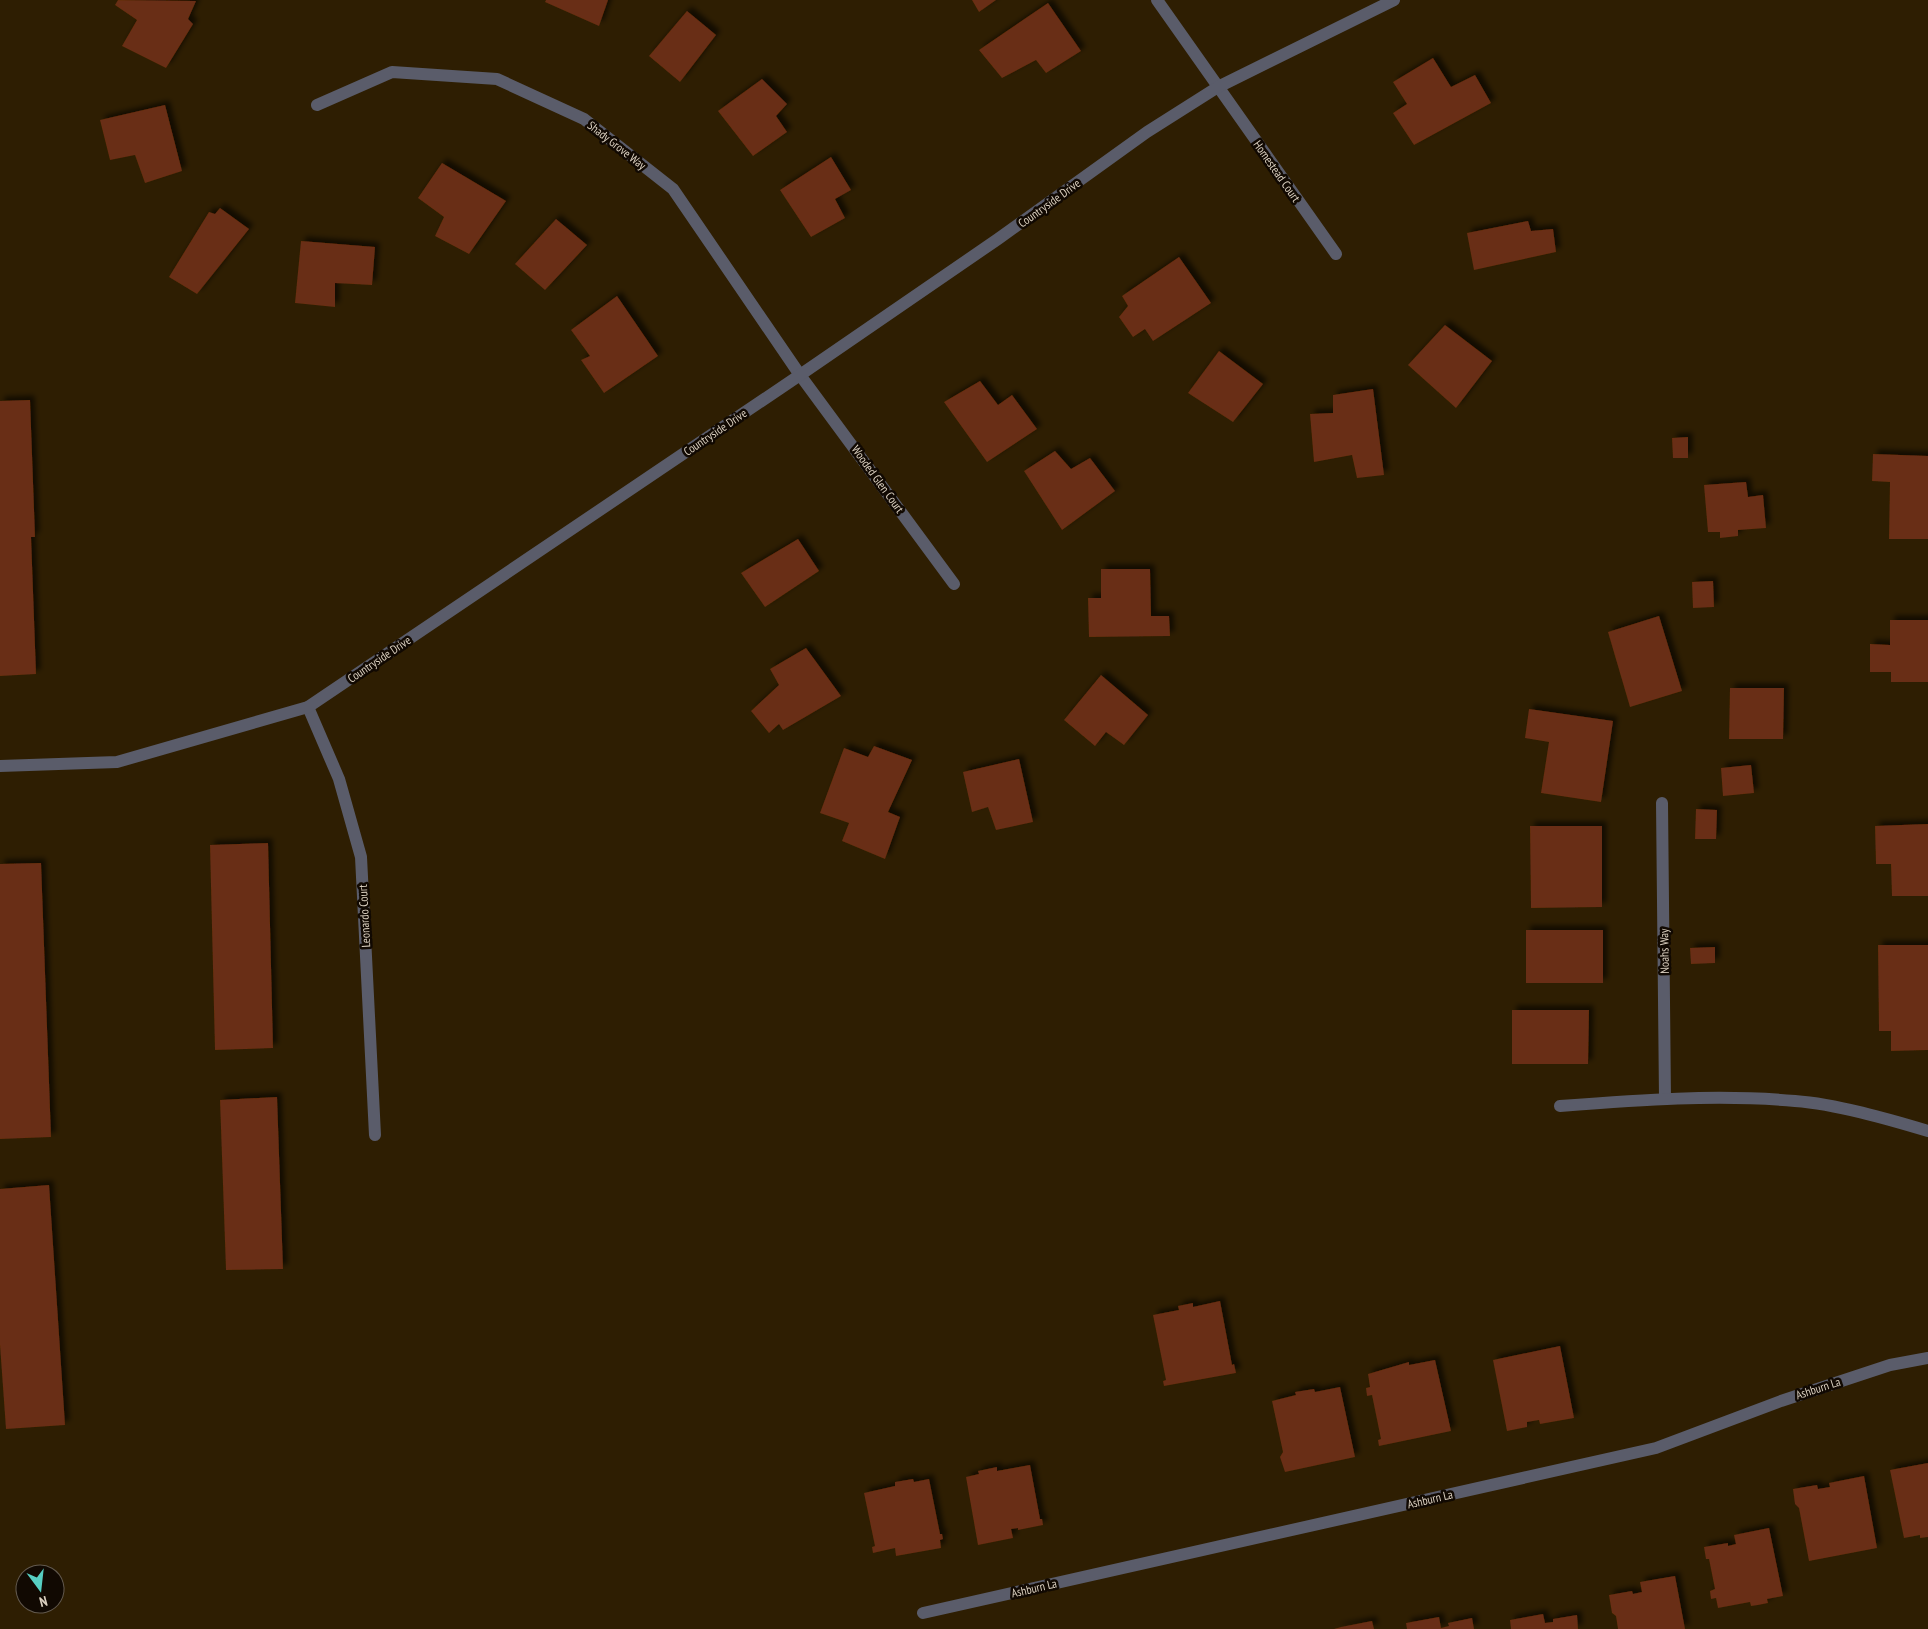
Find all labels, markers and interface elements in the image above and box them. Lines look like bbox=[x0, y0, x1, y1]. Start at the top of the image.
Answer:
street label: Shady Grove Way bbox=[585, 117, 650, 173]
street label: Homestead Court bbox=[1250, 137, 1304, 205]
street label: Countryside Drive bbox=[1015, 175, 1083, 231]
street label: Countryside Drive bbox=[681, 405, 750, 459]
street label: Wooded Glen Court bbox=[848, 442, 908, 516]
street label: Countryside Drive bbox=[345, 632, 414, 686]
street label: Leonardo Court bbox=[355, 883, 373, 948]
street label: Noahs Way bbox=[1656, 928, 1672, 974]
street label: Ashburn La bbox=[1794, 1374, 1842, 1402]
street label: Ashburn La bbox=[1406, 1486, 1454, 1511]
north arrow bbox=[15, 1564, 65, 1614]
street label: Ashburn La bbox=[1010, 1575, 1058, 1600]
text: N bbox=[37, 1592, 49, 1611]

